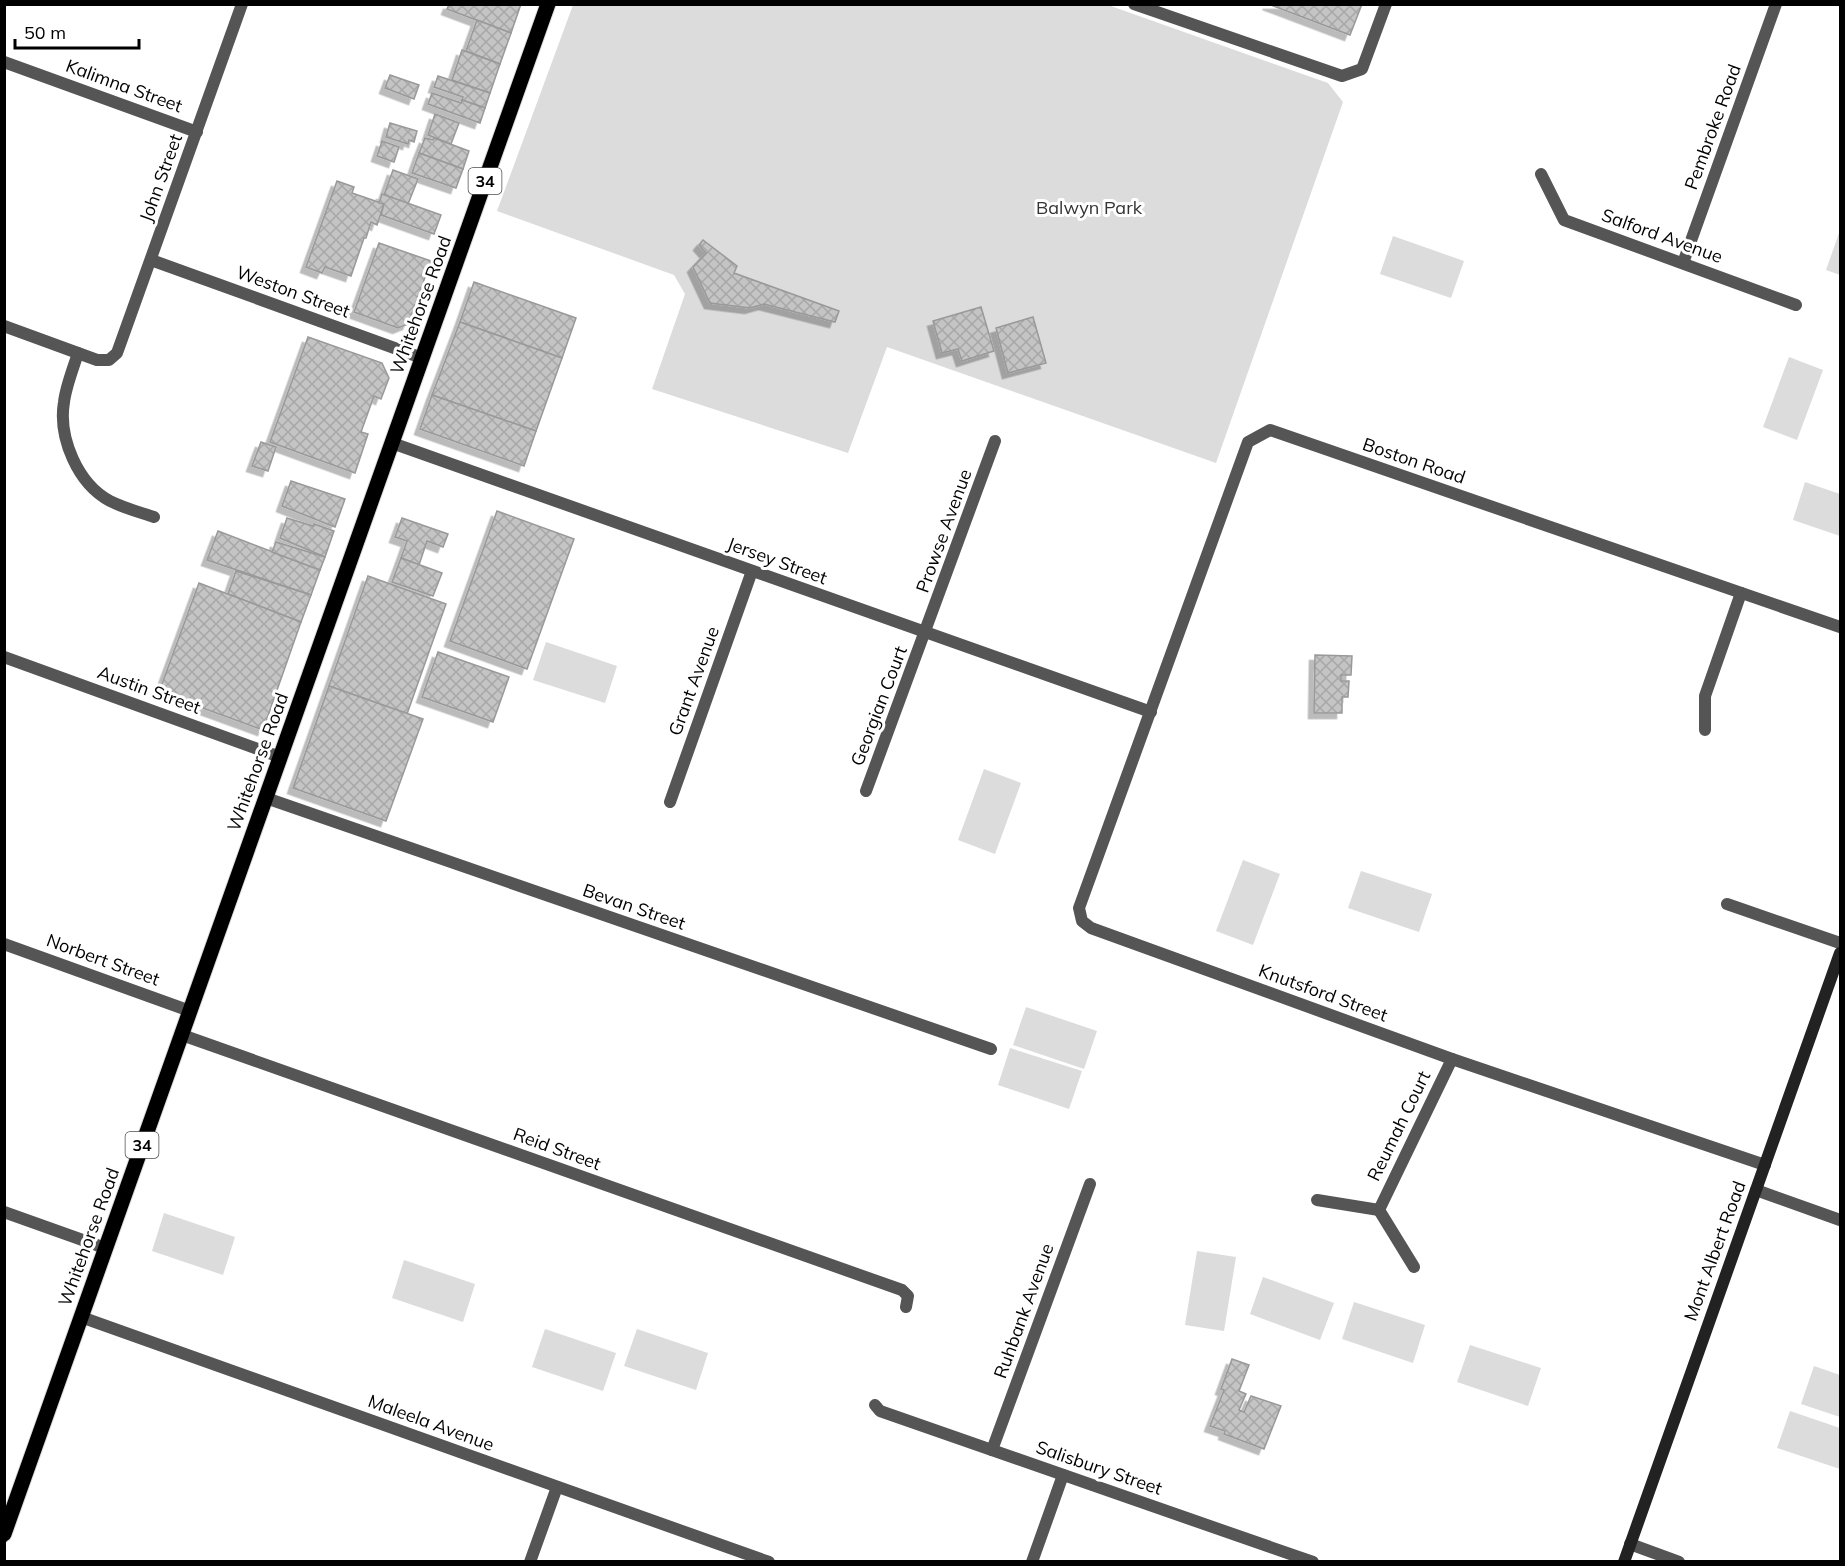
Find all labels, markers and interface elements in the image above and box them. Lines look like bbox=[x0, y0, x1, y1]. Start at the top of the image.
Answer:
scale bar bbox=[15, 12, 140, 50]
text: 50 m bbox=[24, 21, 66, 44]
street label: Kalimna Street bbox=[63, 54, 186, 117]
street label: Pembroke Road bbox=[1679, 61, 1746, 193]
street label: John Street bbox=[134, 131, 187, 225]
road number: 34 bbox=[468, 168, 502, 194]
park label: Balwyn Park bbox=[1036, 196, 1143, 219]
street label: Salford Avenue bbox=[1599, 203, 1726, 268]
street label: Whitehorse Road bbox=[385, 232, 456, 377]
street label: Weston Street bbox=[233, 260, 353, 323]
street label: Boston Road bbox=[1360, 432, 1469, 489]
street label: Prowse Avenue bbox=[911, 466, 977, 596]
street label: Jersey Street bbox=[724, 532, 830, 589]
street label: Grant Avenue bbox=[663, 623, 724, 739]
street label: Georgian Court bbox=[845, 643, 912, 769]
street label: Austin Street bbox=[94, 660, 204, 719]
street label: Whitehorse Road bbox=[222, 689, 293, 834]
street label: Bevan Street bbox=[580, 878, 689, 935]
street label: Norbert Street bbox=[43, 928, 163, 991]
street label: Knutsford Street bbox=[1256, 959, 1391, 1026]
street label: Reumah Court bbox=[1362, 1067, 1435, 1185]
street label: Reid Street bbox=[510, 1122, 604, 1175]
road number: 34 bbox=[126, 1132, 158, 1158]
street label: Whitehorse Road bbox=[53, 1164, 124, 1309]
street label: Mont Albert Road bbox=[1678, 1178, 1751, 1324]
street label: Ruhbank Avenue bbox=[988, 1240, 1059, 1382]
street label: Maleela Avenue bbox=[365, 1389, 497, 1456]
street label: Salisbury Street bbox=[1033, 1435, 1165, 1500]

